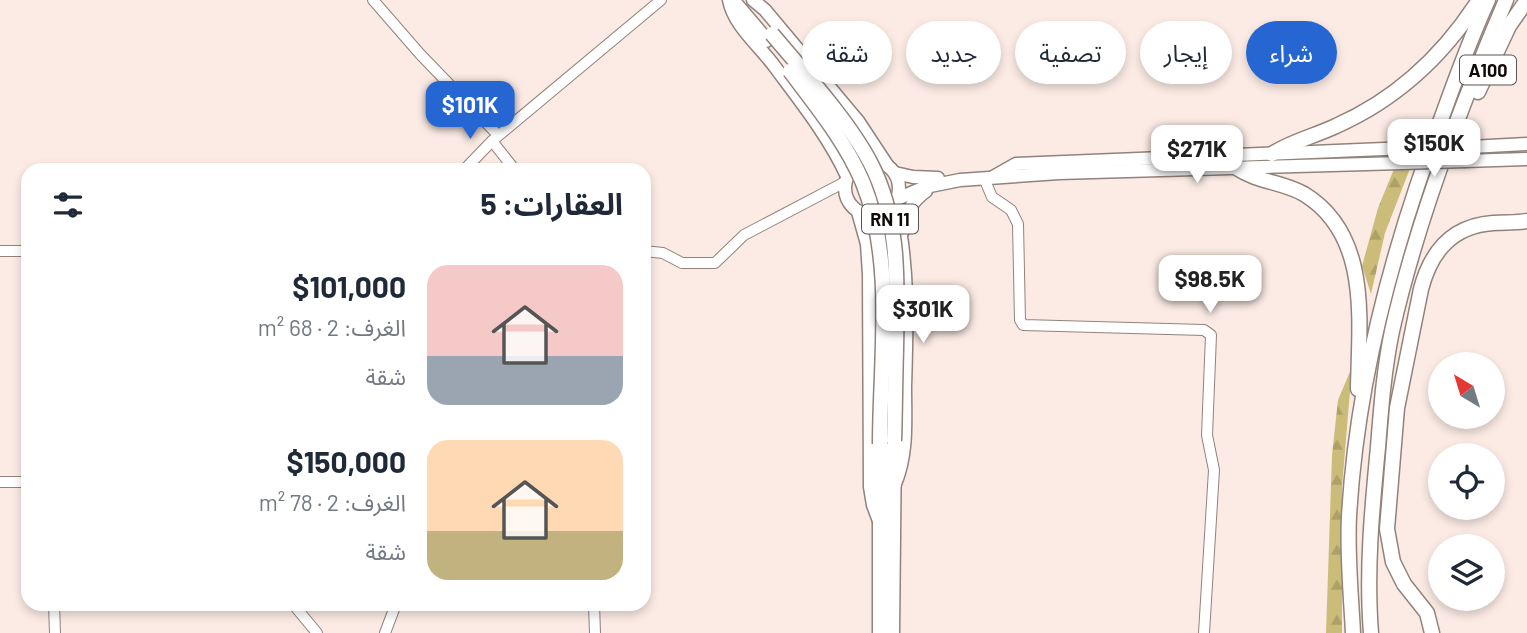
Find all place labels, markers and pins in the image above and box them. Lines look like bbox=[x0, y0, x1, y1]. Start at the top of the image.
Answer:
pin: $101K bbox=[421, 82, 519, 141]
pin: $150K bbox=[1385, 120, 1483, 179]
pin: $271K bbox=[1148, 125, 1246, 185]
pin: $98.5K bbox=[1153, 256, 1267, 315]
pin: $301K bbox=[874, 286, 972, 345]

